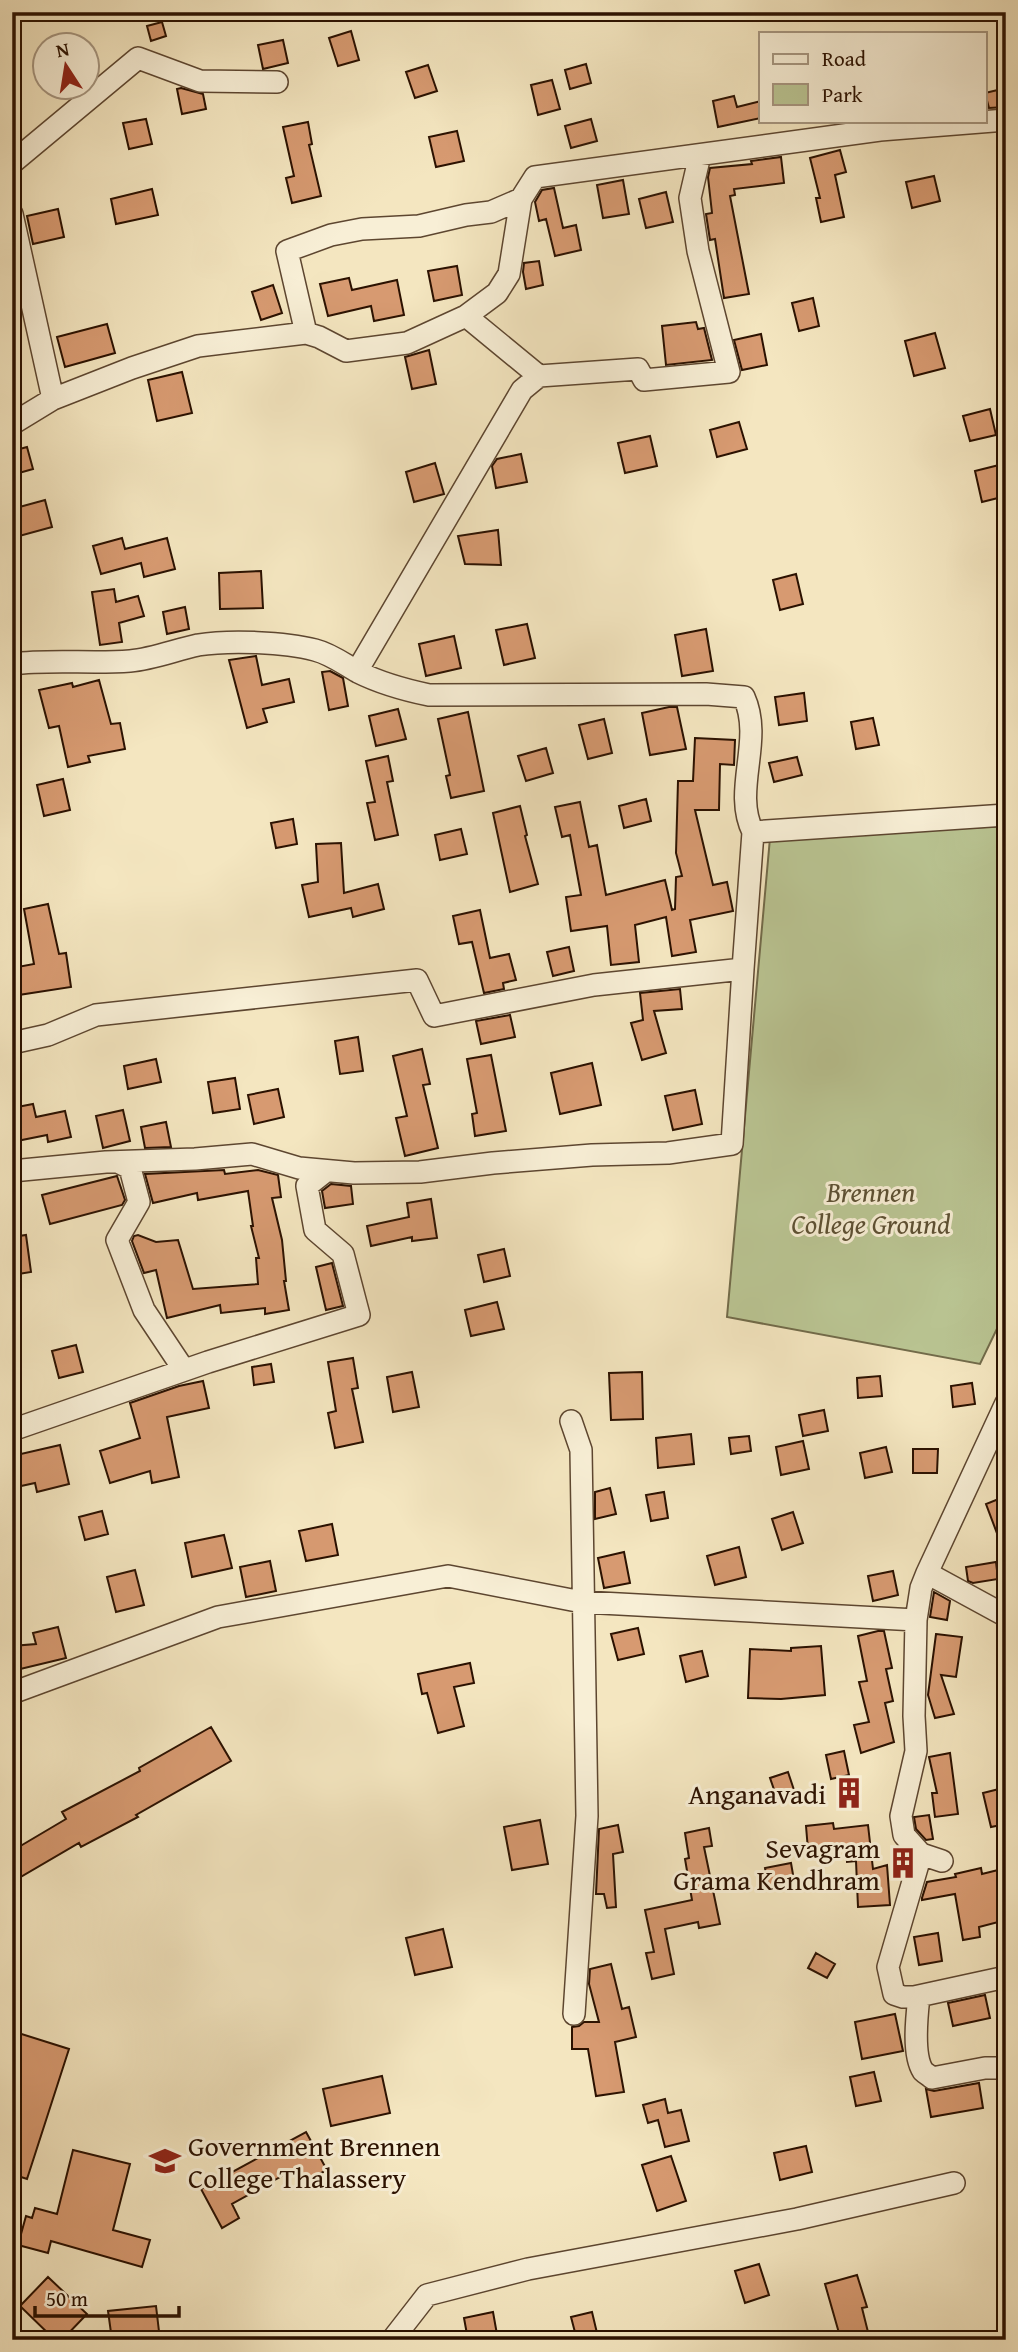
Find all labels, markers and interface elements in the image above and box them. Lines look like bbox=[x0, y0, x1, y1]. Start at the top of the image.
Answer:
north arrow bbox=[32, 32, 102, 102]
legend bbox=[759, 32, 986, 122]
text: N bbox=[53, 34, 72, 64]
text: Road bbox=[822, 43, 867, 74]
text: Park bbox=[822, 79, 863, 110]
park label: Brennen College Ground bbox=[791, 1171, 951, 1244]
place label: Anganavadi bbox=[688, 1773, 826, 1814]
building icon: Anganavadi bbox=[832, 1776, 866, 1810]
place label: Sevagram Grama Kendhram bbox=[673, 1827, 880, 1900]
building icon: Sevagram Grama Kendhram bbox=[886, 1846, 920, 1880]
place label: Government Brennen College Thalassery bbox=[188, 2125, 440, 2198]
school or university icon: Government Brennen College Thalassery bbox=[148, 2144, 182, 2178]
scale bar bbox=[35, 2275, 178, 2319]
text: 50 m bbox=[46, 2283, 88, 2314]

